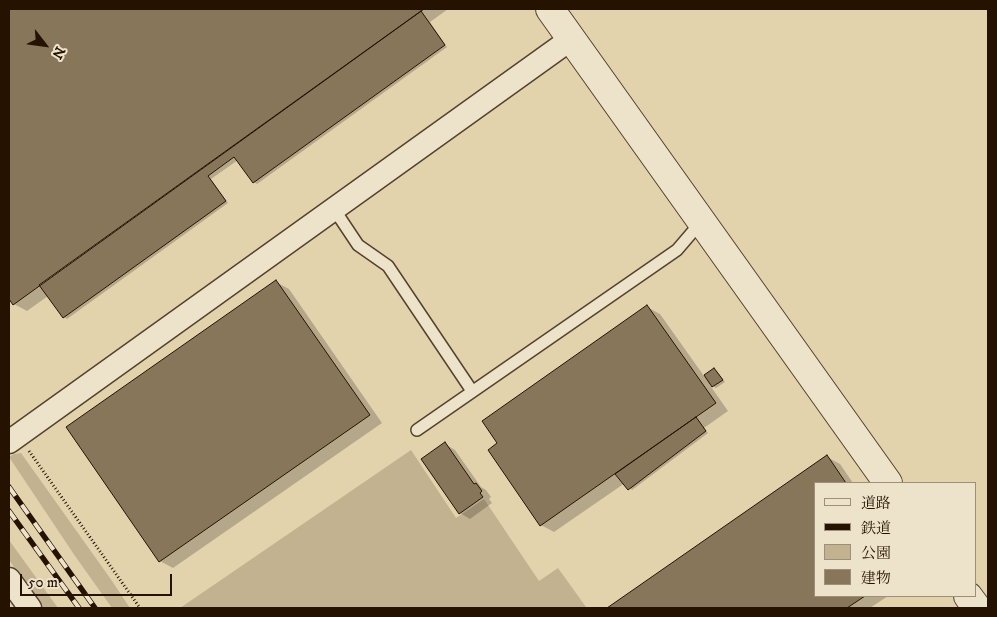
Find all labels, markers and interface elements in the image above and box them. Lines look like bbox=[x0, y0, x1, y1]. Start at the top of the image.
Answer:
north arrow bbox=[20, 20, 70, 70]
text: N bbox=[47, 43, 69, 62]
legend bbox=[814, 482, 977, 597]
text: 道路 bbox=[861, 494, 891, 513]
text: 鉄道 bbox=[861, 519, 891, 538]
text: 公園 bbox=[861, 544, 891, 563]
scale bar bbox=[22, 564, 175, 596]
text: 建物 bbox=[861, 569, 891, 588]
text: 50 m bbox=[28, 573, 58, 592]

